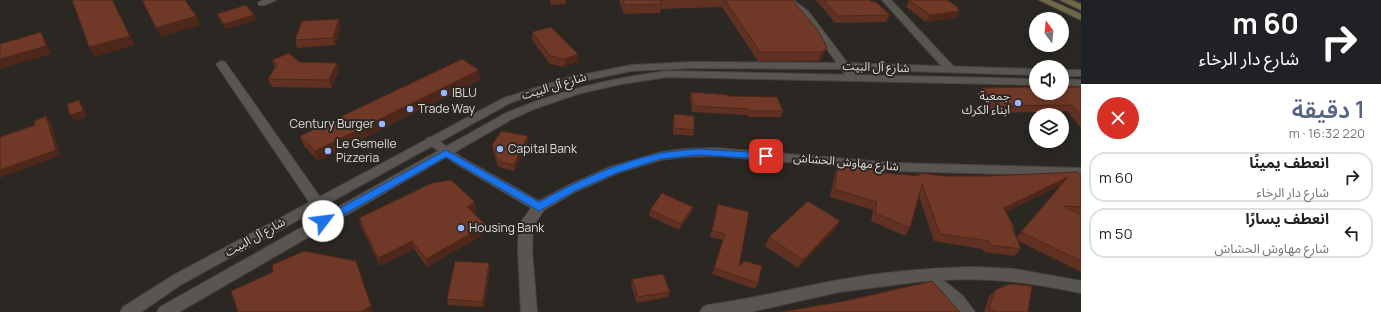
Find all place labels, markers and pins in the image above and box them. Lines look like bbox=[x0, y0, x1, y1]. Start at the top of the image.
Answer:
place label: IBLU bbox=[452, 84, 477, 101]
place label: جمعية ابناء الكرك bbox=[962, 87, 1010, 118]
marker: IBLU bbox=[439, 88, 449, 98]
marker: جمعية ابناء الكرك bbox=[1013, 98, 1023, 108]
place label: Trade Way bbox=[418, 100, 476, 117]
marker: Trade Way bbox=[405, 104, 415, 114]
place label: Century Burger bbox=[290, 115, 375, 132]
marker: Century Burger bbox=[377, 119, 387, 129]
place label: Le Gemelle Pizzeria bbox=[336, 135, 397, 166]
pin bbox=[749, 139, 783, 173]
place label: Capital Bank bbox=[508, 140, 578, 157]
marker: Capital Bank bbox=[495, 144, 505, 154]
marker: Le Gemelle Pizzeria bbox=[323, 146, 333, 156]
place label: Housing Bank bbox=[469, 219, 545, 236]
marker: Housing Bank bbox=[456, 223, 466, 233]

